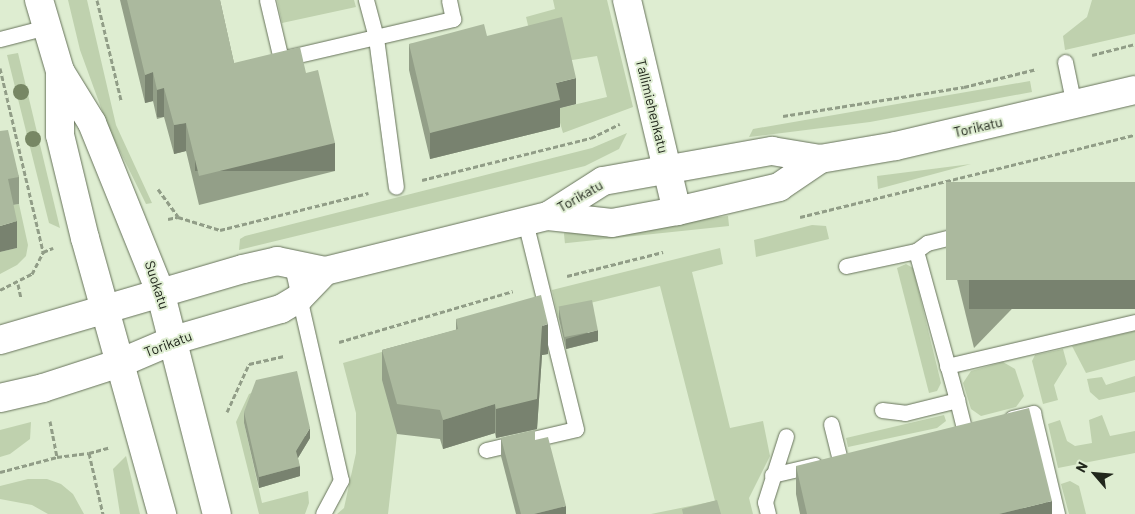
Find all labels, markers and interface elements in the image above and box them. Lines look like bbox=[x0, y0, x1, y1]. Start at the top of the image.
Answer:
street label: Tallimiehenkatu bbox=[632, 57, 672, 155]
street label: Torikatu bbox=[952, 113, 1004, 141]
street label: Torikatu bbox=[554, 176, 606, 216]
street label: Suokatu bbox=[141, 259, 173, 311]
street label: Torikatu bbox=[142, 327, 194, 361]
north arrow bbox=[1070, 449, 1120, 499]
text: N bbox=[1072, 459, 1091, 475]

